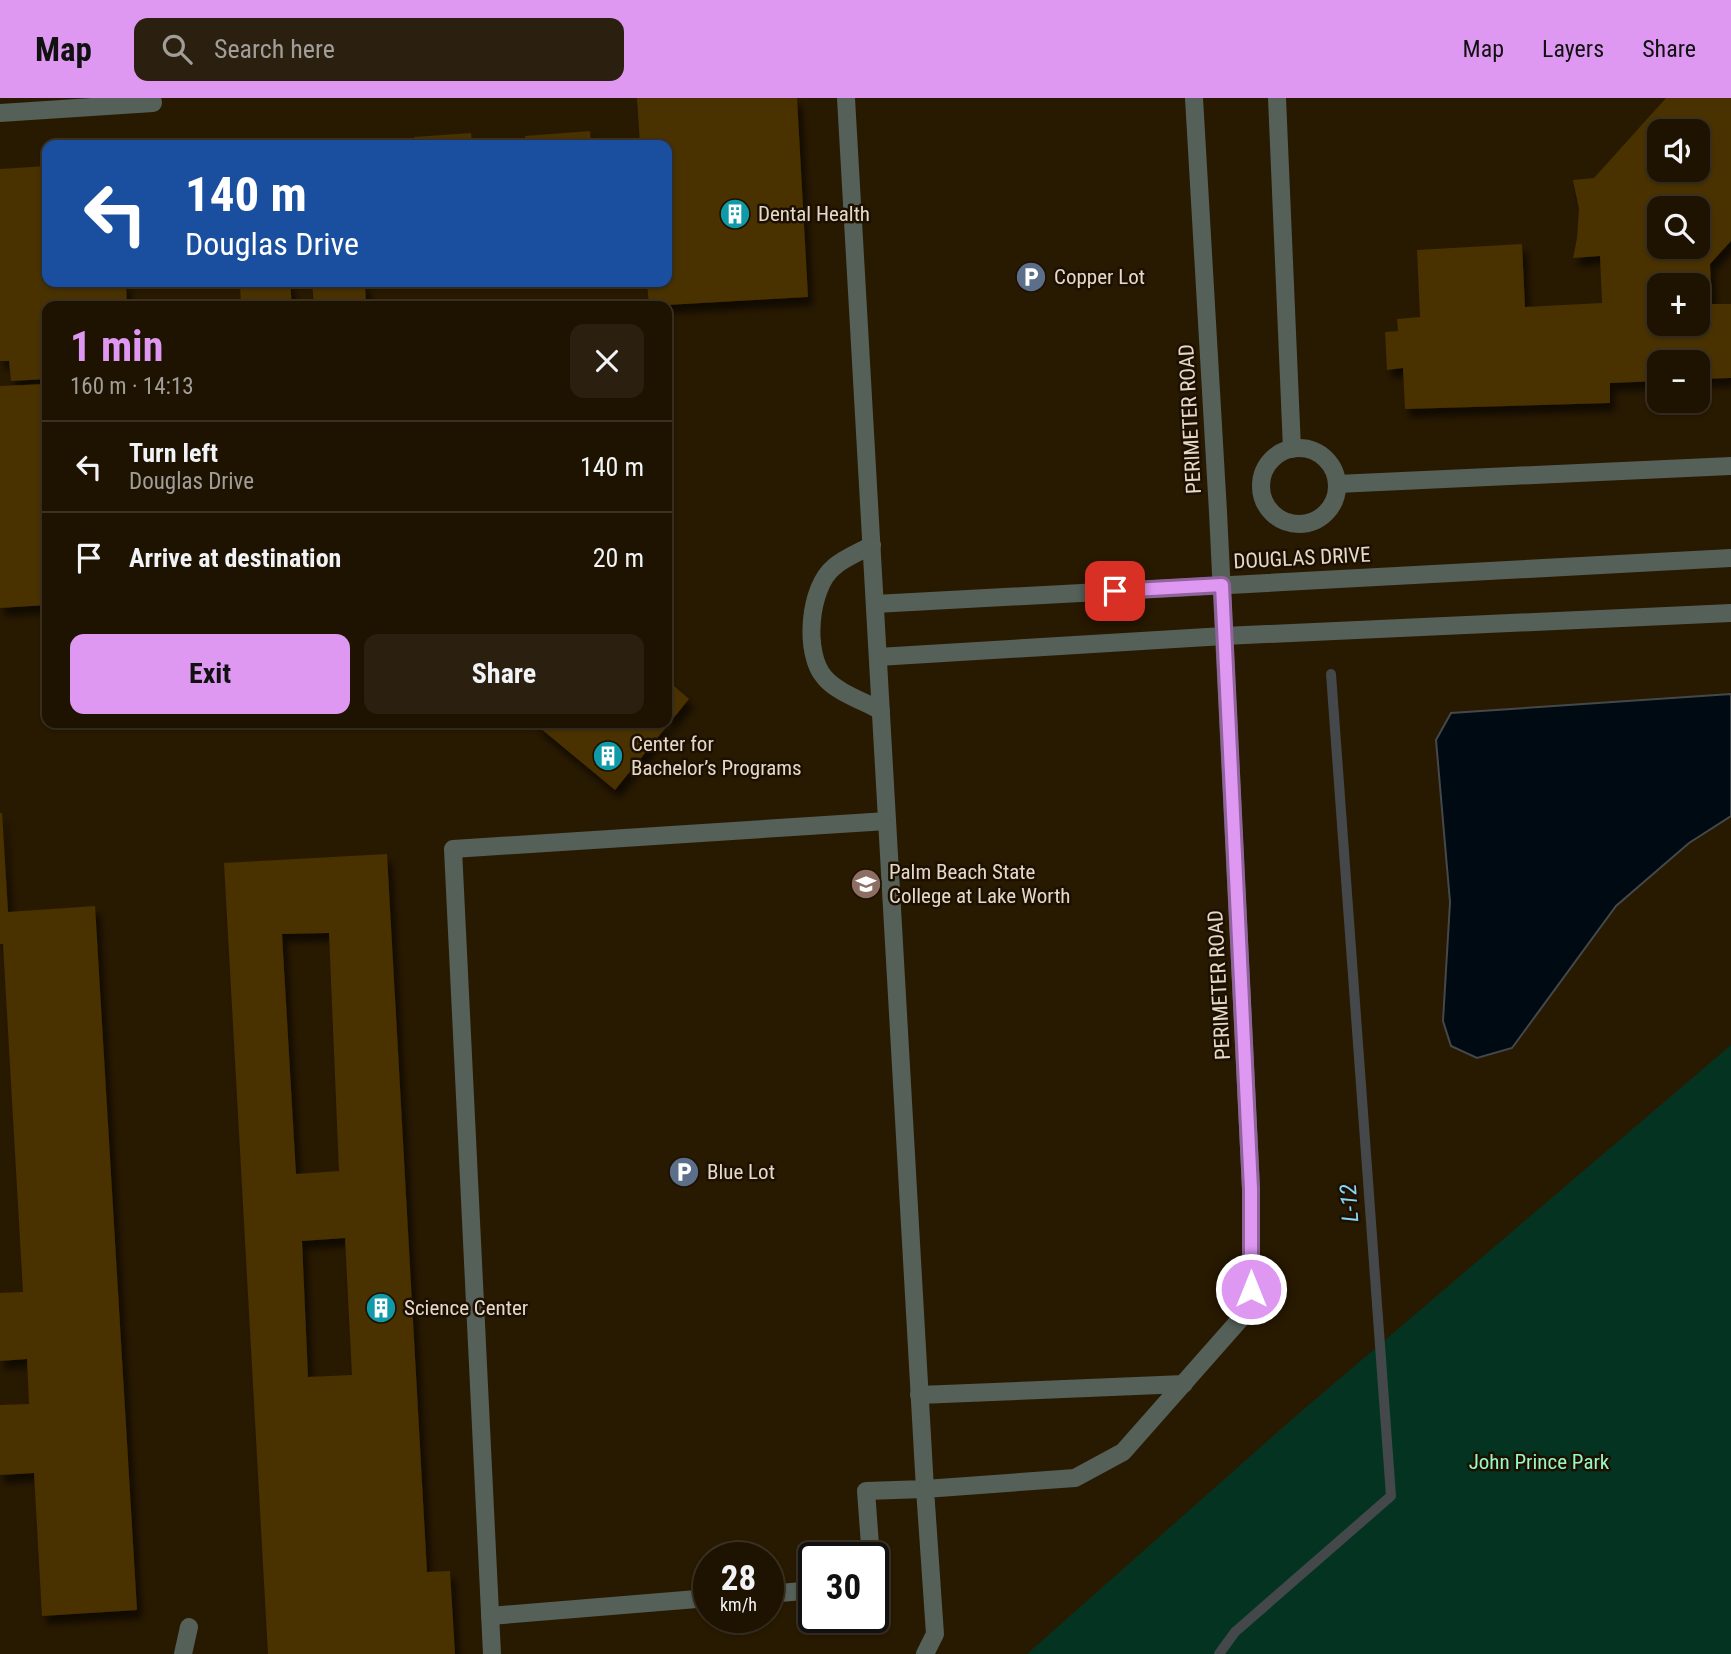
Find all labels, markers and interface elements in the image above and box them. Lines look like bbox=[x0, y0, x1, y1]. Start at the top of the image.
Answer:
search box bbox=[134, 18, 624, 81]
text: Map bbox=[35, 30, 92, 69]
icon: search bbox=[158, 30, 196, 68]
text: Search here bbox=[214, 34, 335, 64]
text: Map bbox=[1463, 35, 1504, 63]
text: Layers bbox=[1542, 35, 1604, 63]
text: Share bbox=[1642, 35, 1696, 63]
map controls bbox=[1647, 119, 1710, 413]
button: sound bbox=[1647, 119, 1710, 182]
text: 140 m bbox=[185, 166, 307, 223]
icon: left bbox=[70, 168, 161, 259]
button: search bbox=[1647, 196, 1710, 259]
building icon: Dental Health bbox=[718, 197, 752, 231]
place label: Dental Health bbox=[758, 202, 870, 226]
text: Douglas Drive bbox=[185, 225, 359, 263]
parking icon: Copper Lot bbox=[1014, 260, 1048, 294]
place label: Copper Lot bbox=[1054, 265, 1145, 289]
button: + bbox=[1647, 273, 1710, 336]
text: 1 min bbox=[70, 322, 163, 371]
button: close bbox=[570, 324, 644, 398]
street label: PERIMETER ROAD bbox=[1174, 343, 1206, 495]
button: − bbox=[1647, 350, 1710, 413]
text: 160 m · 14:13 bbox=[70, 373, 194, 400]
text: Turn left bbox=[129, 438, 218, 468]
icon: left bbox=[70, 448, 108, 486]
text: 140 m bbox=[580, 452, 644, 482]
text: Douglas Drive bbox=[129, 468, 254, 495]
icon: arrive bbox=[70, 539, 108, 577]
street label: DOUGLAS DRIVE bbox=[1233, 542, 1371, 574]
text: Arrive at destination bbox=[129, 543, 341, 573]
text: 20 m bbox=[593, 543, 644, 573]
pin bbox=[1085, 561, 1145, 621]
icon: arrive bbox=[1096, 572, 1134, 610]
button: Exit bbox=[70, 634, 350, 714]
button: Share bbox=[364, 634, 644, 714]
place label: Center for Bachelor’s Programs bbox=[631, 732, 802, 780]
building icon: Center for Bachelor’s Programs bbox=[591, 739, 625, 773]
place label: Palm Beach State College at Lake Worth bbox=[889, 860, 1071, 908]
school or university icon: Palm Beach State College at Lake Worth bbox=[849, 867, 883, 901]
street label: PERIMETER ROAD bbox=[1203, 909, 1235, 1061]
parking icon: Blue Lot bbox=[667, 1155, 701, 1189]
place label: Blue Lot bbox=[707, 1160, 775, 1184]
water label: L-12 bbox=[1335, 1183, 1364, 1223]
position arrow bbox=[1214, 1252, 1288, 1326]
building icon: Science Center bbox=[364, 1291, 398, 1325]
place label: Science Center bbox=[404, 1296, 528, 1320]
park label: John Prince Park bbox=[1469, 1450, 1610, 1474]
speed limit sign: 30 bbox=[798, 1542, 889, 1633]
text: 28 bbox=[721, 1558, 756, 1599]
text: km/h bbox=[720, 1594, 757, 1615]

